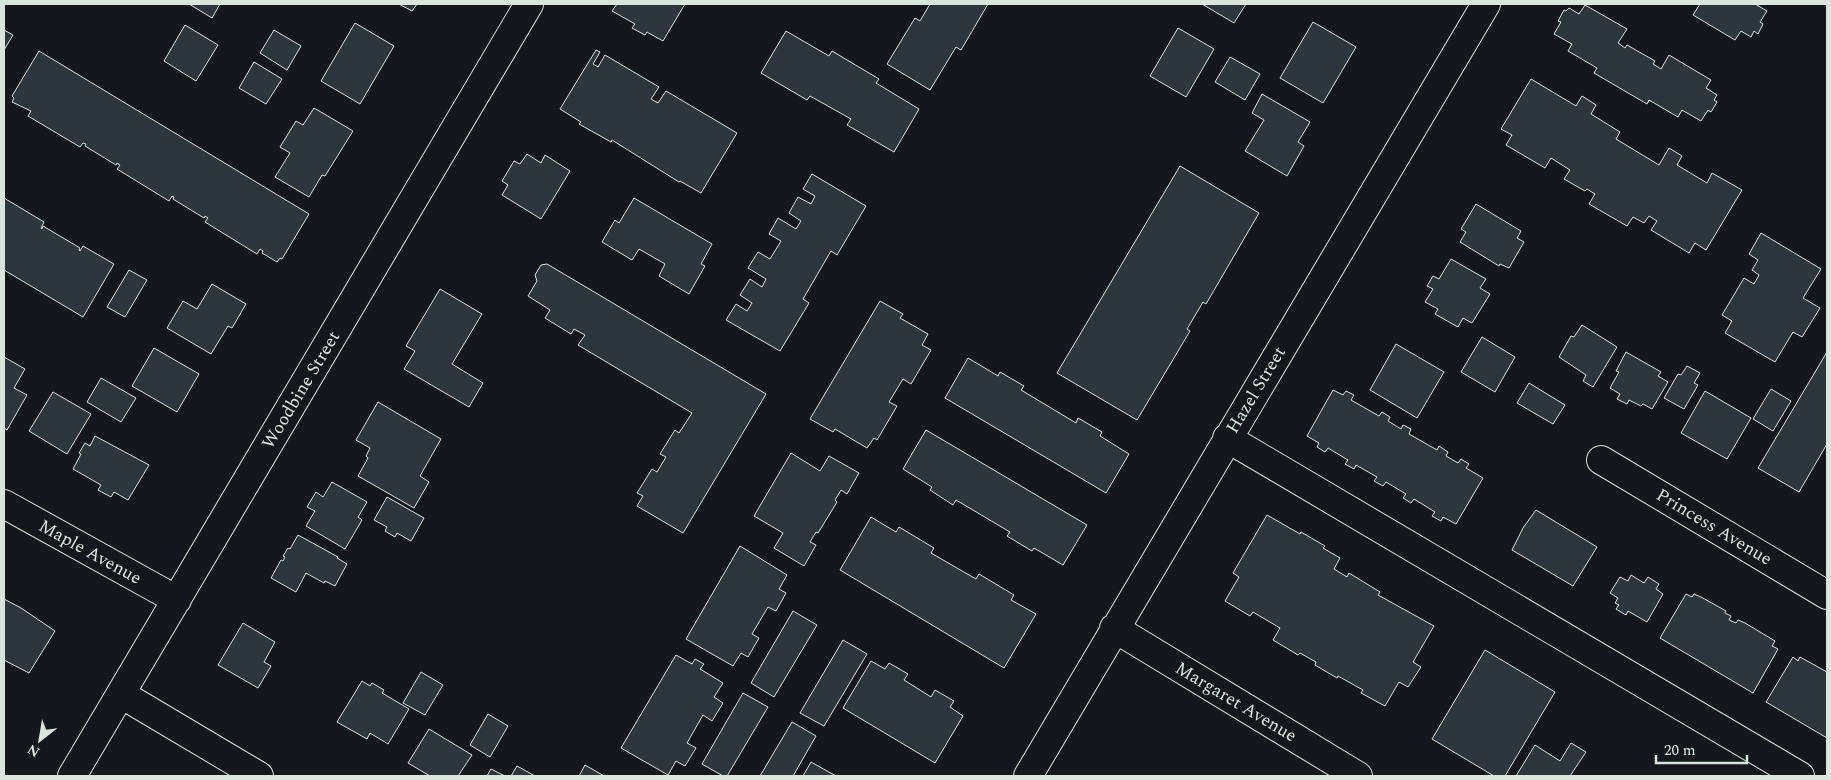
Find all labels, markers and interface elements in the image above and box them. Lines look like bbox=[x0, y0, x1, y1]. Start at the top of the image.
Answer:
street label: Woodbine Street bbox=[255, 326, 347, 454]
street label: Hazel Street bbox=[1219, 341, 1293, 439]
street label: Princess Avenue bbox=[1651, 482, 1777, 572]
street label: Maple Avenue bbox=[34, 513, 146, 591]
street label: Margaret Avenue bbox=[1170, 655, 1302, 749]
north arrow bbox=[15, 715, 65, 765]
scale bar bbox=[1656, 732, 1747, 764]
text: N bbox=[23, 739, 44, 763]
text: 20 m bbox=[1664, 739, 1696, 762]

